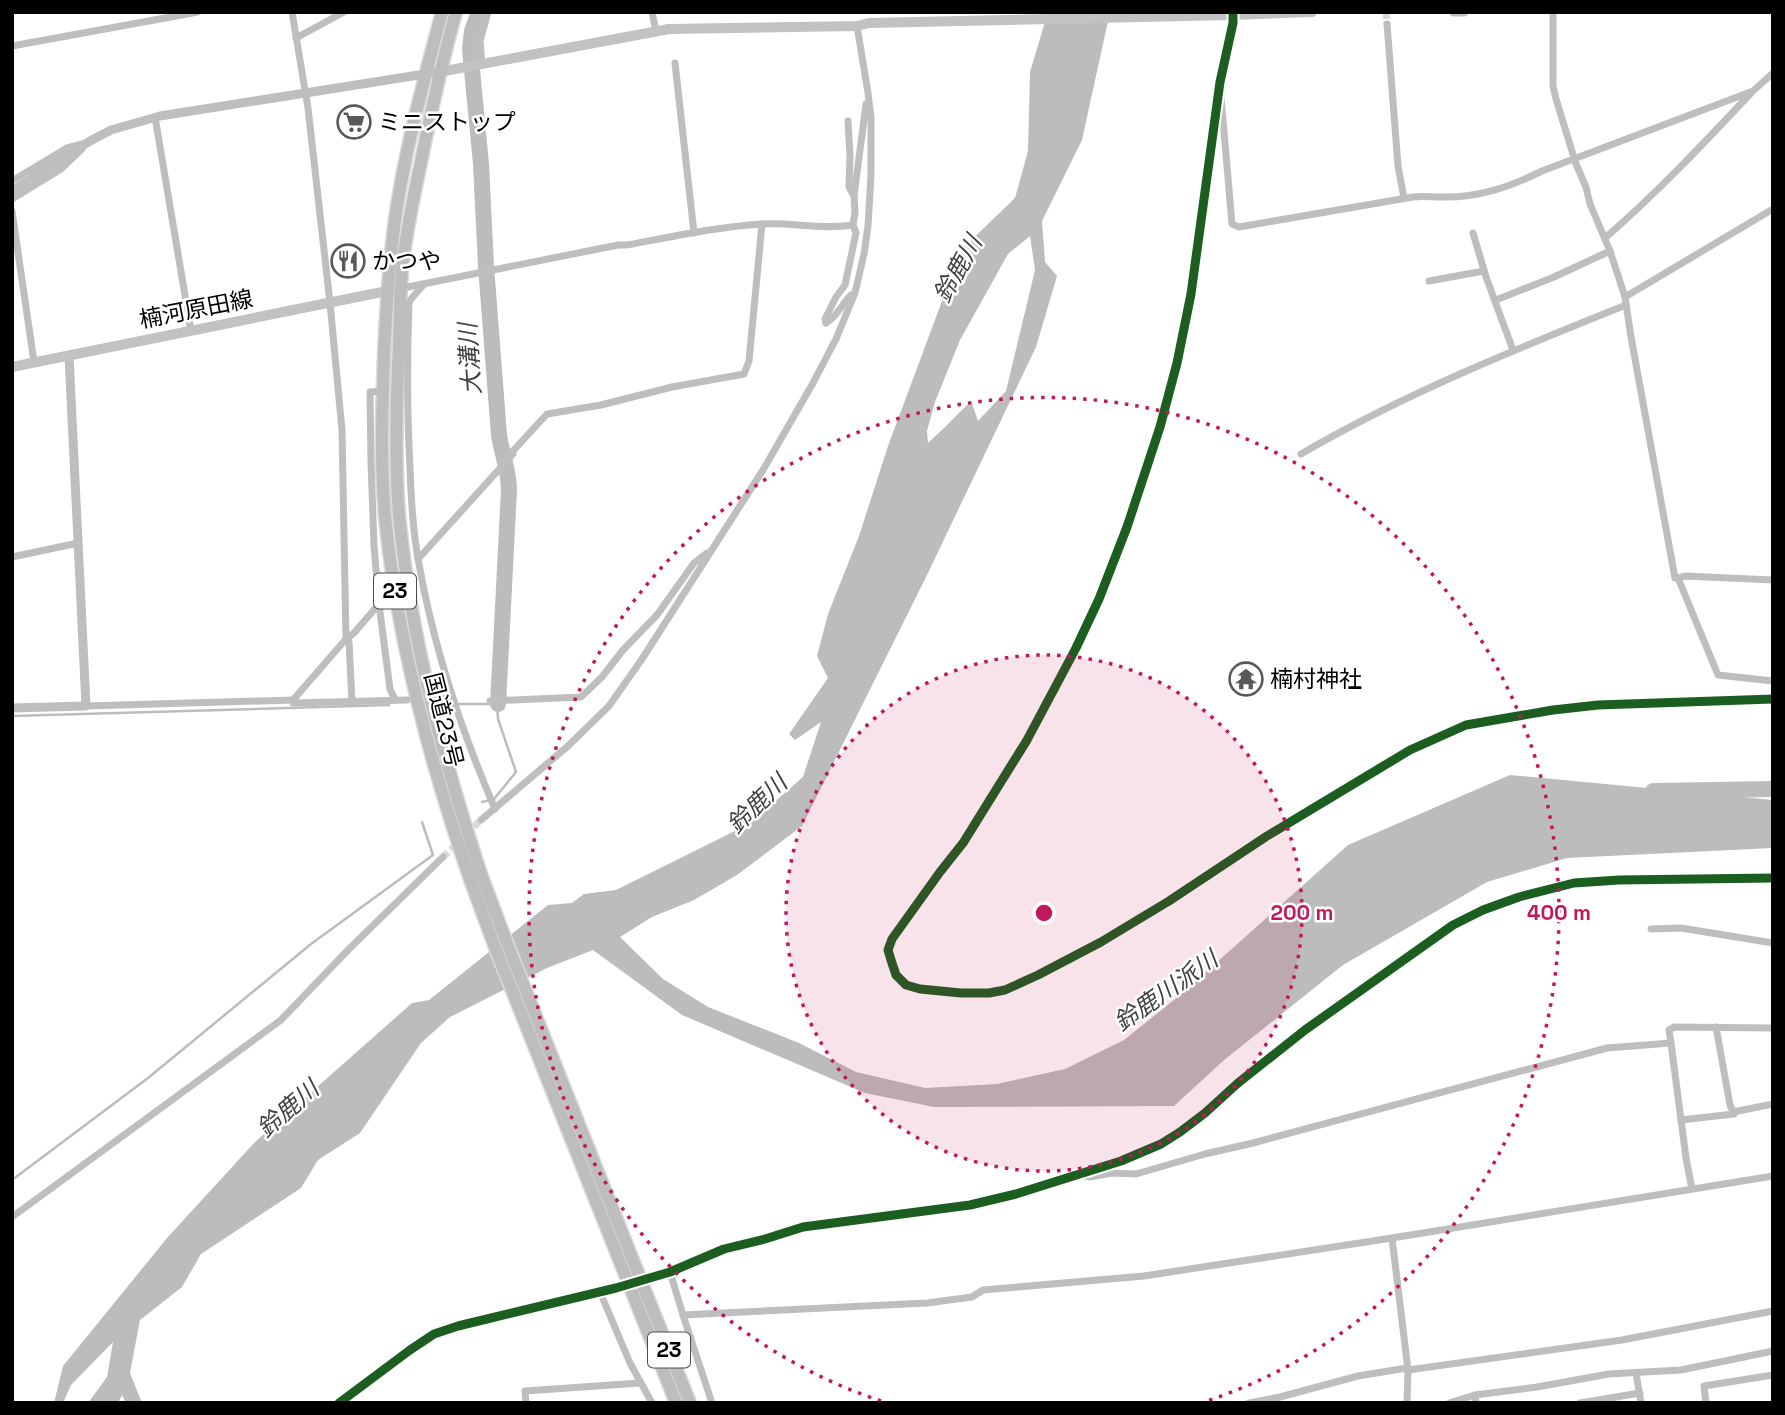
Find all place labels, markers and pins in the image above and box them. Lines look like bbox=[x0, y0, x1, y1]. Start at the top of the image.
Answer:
supermarket icon: ミニストップ bbox=[335, 103, 373, 141]
place label: ミニストップ bbox=[378, 107, 516, 137]
restaurant icon: かつや bbox=[329, 242, 367, 280]
place label: かつや bbox=[372, 246, 441, 276]
temple icon: 楠村神社 bbox=[1227, 660, 1265, 698]
place label: 楠村神社 bbox=[1270, 664, 1362, 694]
centre of rings bbox=[1032, 901, 1056, 925]

